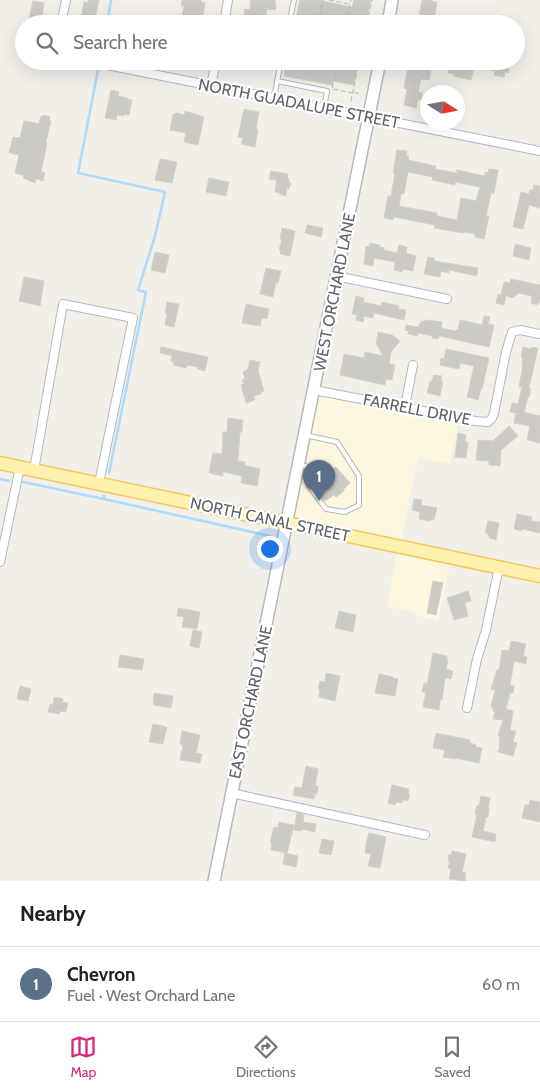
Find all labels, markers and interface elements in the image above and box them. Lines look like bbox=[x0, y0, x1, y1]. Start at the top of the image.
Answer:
search box bbox=[15, 15, 525, 70]
icon: search bbox=[33, 29, 61, 57]
text: Search here bbox=[73, 31, 167, 54]
street label: NORTH GUADALUPE STREET bbox=[197, 75, 401, 132]
north arrow bbox=[420, 85, 465, 130]
street label: WEST ORCHARD LANE bbox=[310, 211, 359, 373]
street label: FARRELL DRIVE bbox=[362, 390, 472, 429]
pin: 1 bbox=[303, 460, 335, 501]
street label: NORTH CANAL STREET bbox=[188, 493, 352, 546]
your location bbox=[257, 536, 283, 562]
street label: EAST ORCHARD LANE bbox=[225, 624, 276, 780]
text: Nearby bbox=[20, 901, 86, 926]
text: Chevron bbox=[67, 963, 136, 986]
text: 1 bbox=[33, 975, 39, 994]
text: 60 m bbox=[482, 975, 520, 994]
text: Fuel · West Orchard Lane bbox=[67, 986, 235, 1005]
tab: Map bbox=[69, 1033, 97, 1081]
tab: Directions bbox=[236, 1033, 296, 1081]
tab: Saved bbox=[434, 1033, 471, 1081]

